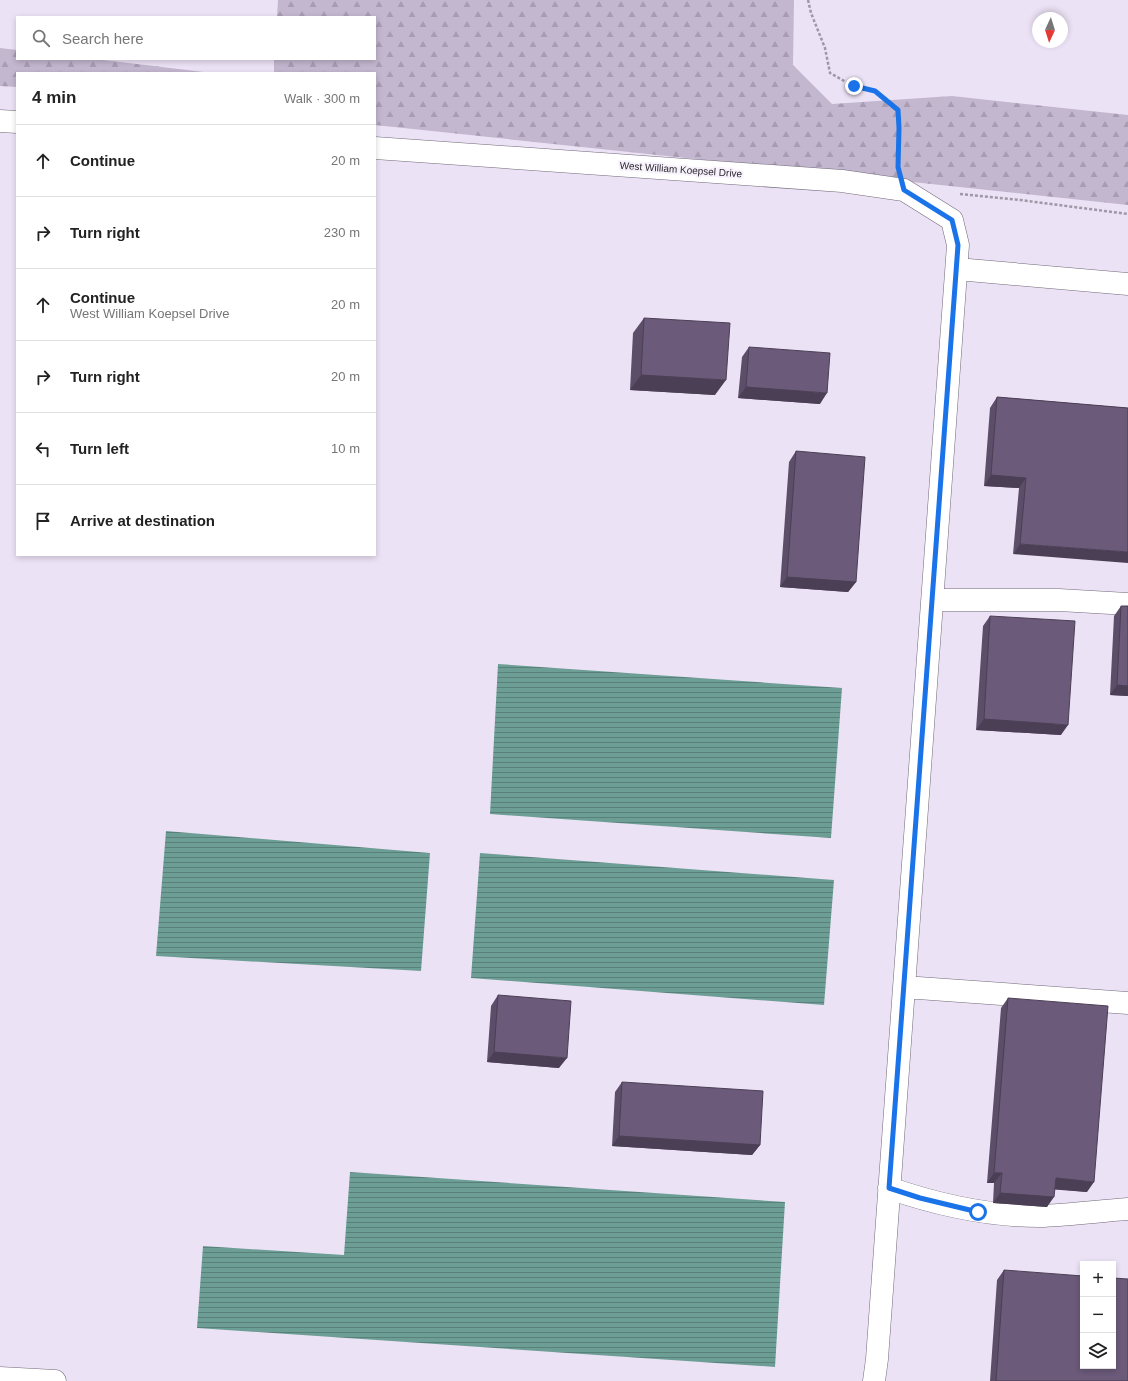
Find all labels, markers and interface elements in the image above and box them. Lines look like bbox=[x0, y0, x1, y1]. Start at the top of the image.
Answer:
north arrow bbox=[1032, 12, 1068, 48]
search box bbox=[16, 16, 376, 60]
icon: search bbox=[30, 27, 52, 49]
text: Search here bbox=[62, 30, 144, 47]
route end bbox=[845, 77, 863, 95]
text: 4 min bbox=[32, 88, 76, 107]
text: Walk · 300 m bbox=[284, 91, 360, 106]
icon: ahead bbox=[32, 150, 54, 172]
text: Continue bbox=[70, 152, 135, 169]
text: 20 m bbox=[331, 153, 360, 168]
street label: West William Koepsel Drive bbox=[619, 160, 743, 179]
icon: right bbox=[32, 222, 54, 244]
text: Turn right bbox=[70, 224, 140, 241]
text: 230 m bbox=[324, 225, 360, 240]
text: Continue bbox=[70, 289, 135, 306]
icon: ahead bbox=[32, 294, 54, 316]
text: 20 m bbox=[331, 297, 360, 312]
text: West William Koepsel Drive bbox=[70, 306, 229, 321]
icon: right bbox=[32, 366, 54, 388]
text: Turn right bbox=[70, 368, 140, 385]
text: 20 m bbox=[331, 369, 360, 384]
icon: left bbox=[32, 438, 54, 460]
text: Turn left bbox=[70, 440, 129, 457]
text: 10 m bbox=[331, 441, 360, 456]
icon: arrive bbox=[32, 510, 54, 532]
text: Arrive at destination bbox=[70, 512, 215, 529]
route start bbox=[969, 1203, 987, 1221]
map controls bbox=[1080, 1261, 1116, 1369]
button: + bbox=[1080, 1261, 1116, 1297]
button: − bbox=[1080, 1297, 1116, 1333]
button: layers bbox=[1080, 1333, 1116, 1369]

